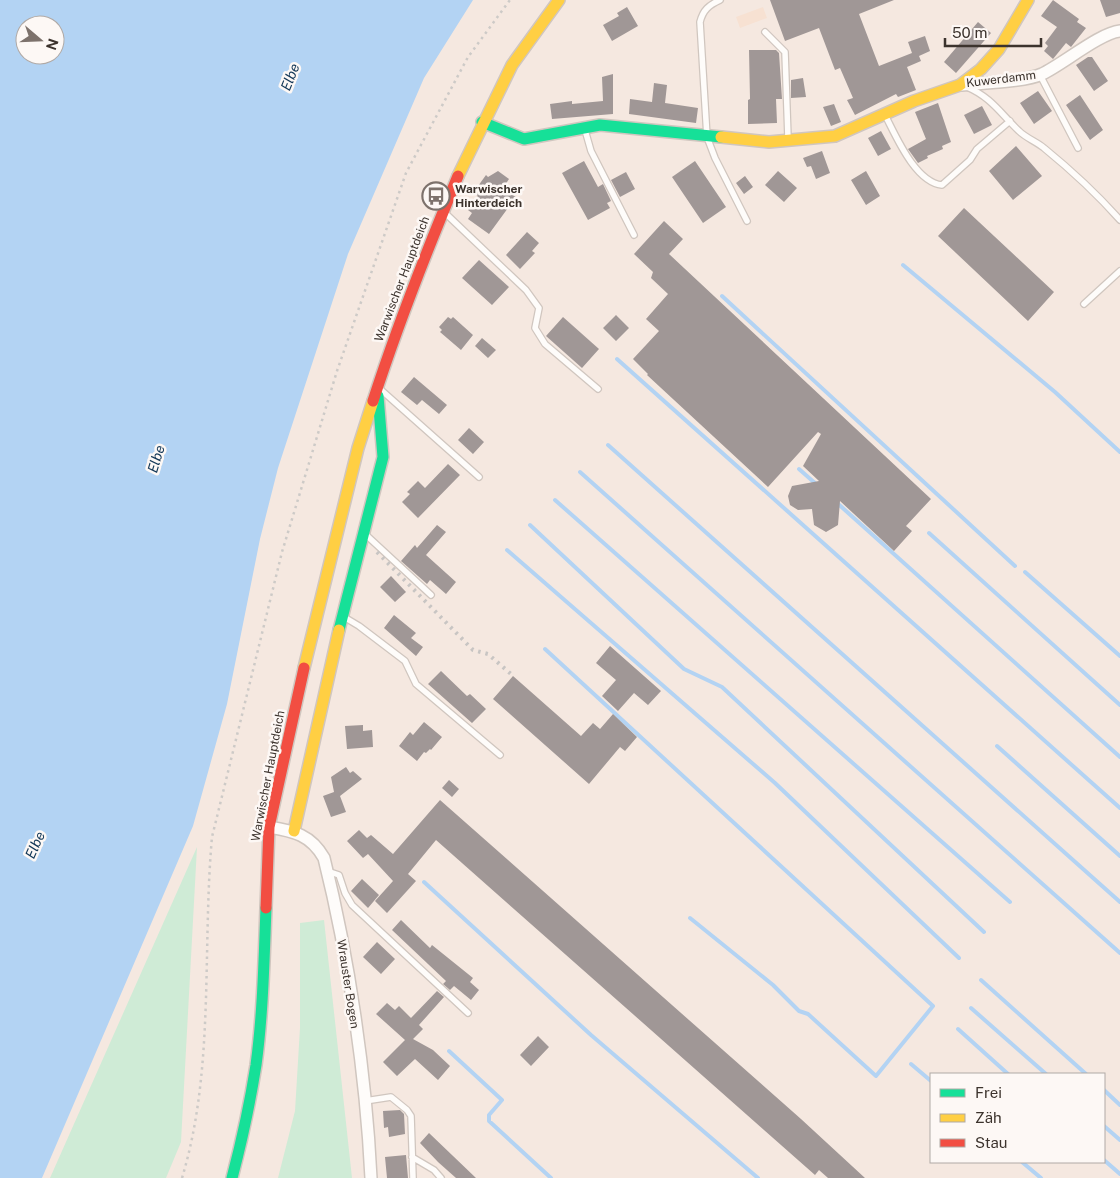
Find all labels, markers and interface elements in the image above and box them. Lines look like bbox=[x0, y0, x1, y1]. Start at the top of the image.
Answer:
north arrow bbox=[15, 15, 65, 65]
scale bar bbox=[945, 15, 1041, 47]
text: 50 m bbox=[952, 24, 987, 41]
text: N bbox=[43, 36, 62, 52]
water label: Elbe bbox=[277, 61, 303, 93]
street label: Kuwerdamm bbox=[965, 68, 1037, 90]
bus stop icon: Warwischer Hinterdeich bbox=[421, 181, 451, 211]
place label: Warwischer Hinterdeich bbox=[455, 182, 522, 210]
street label: Warwischer Hauptdeich bbox=[372, 214, 432, 344]
water label: Elbe bbox=[144, 443, 168, 475]
street label: Warwischer Hauptdeich bbox=[248, 709, 288, 843]
water label: Elbe bbox=[22, 829, 48, 861]
street label: Wrauster Bogen bbox=[334, 938, 362, 1030]
legend bbox=[930, 1073, 1105, 1163]
text: Frei bbox=[975, 1084, 1002, 1101]
text: Zäh bbox=[975, 1109, 1002, 1126]
text: Stau bbox=[975, 1134, 1008, 1151]

